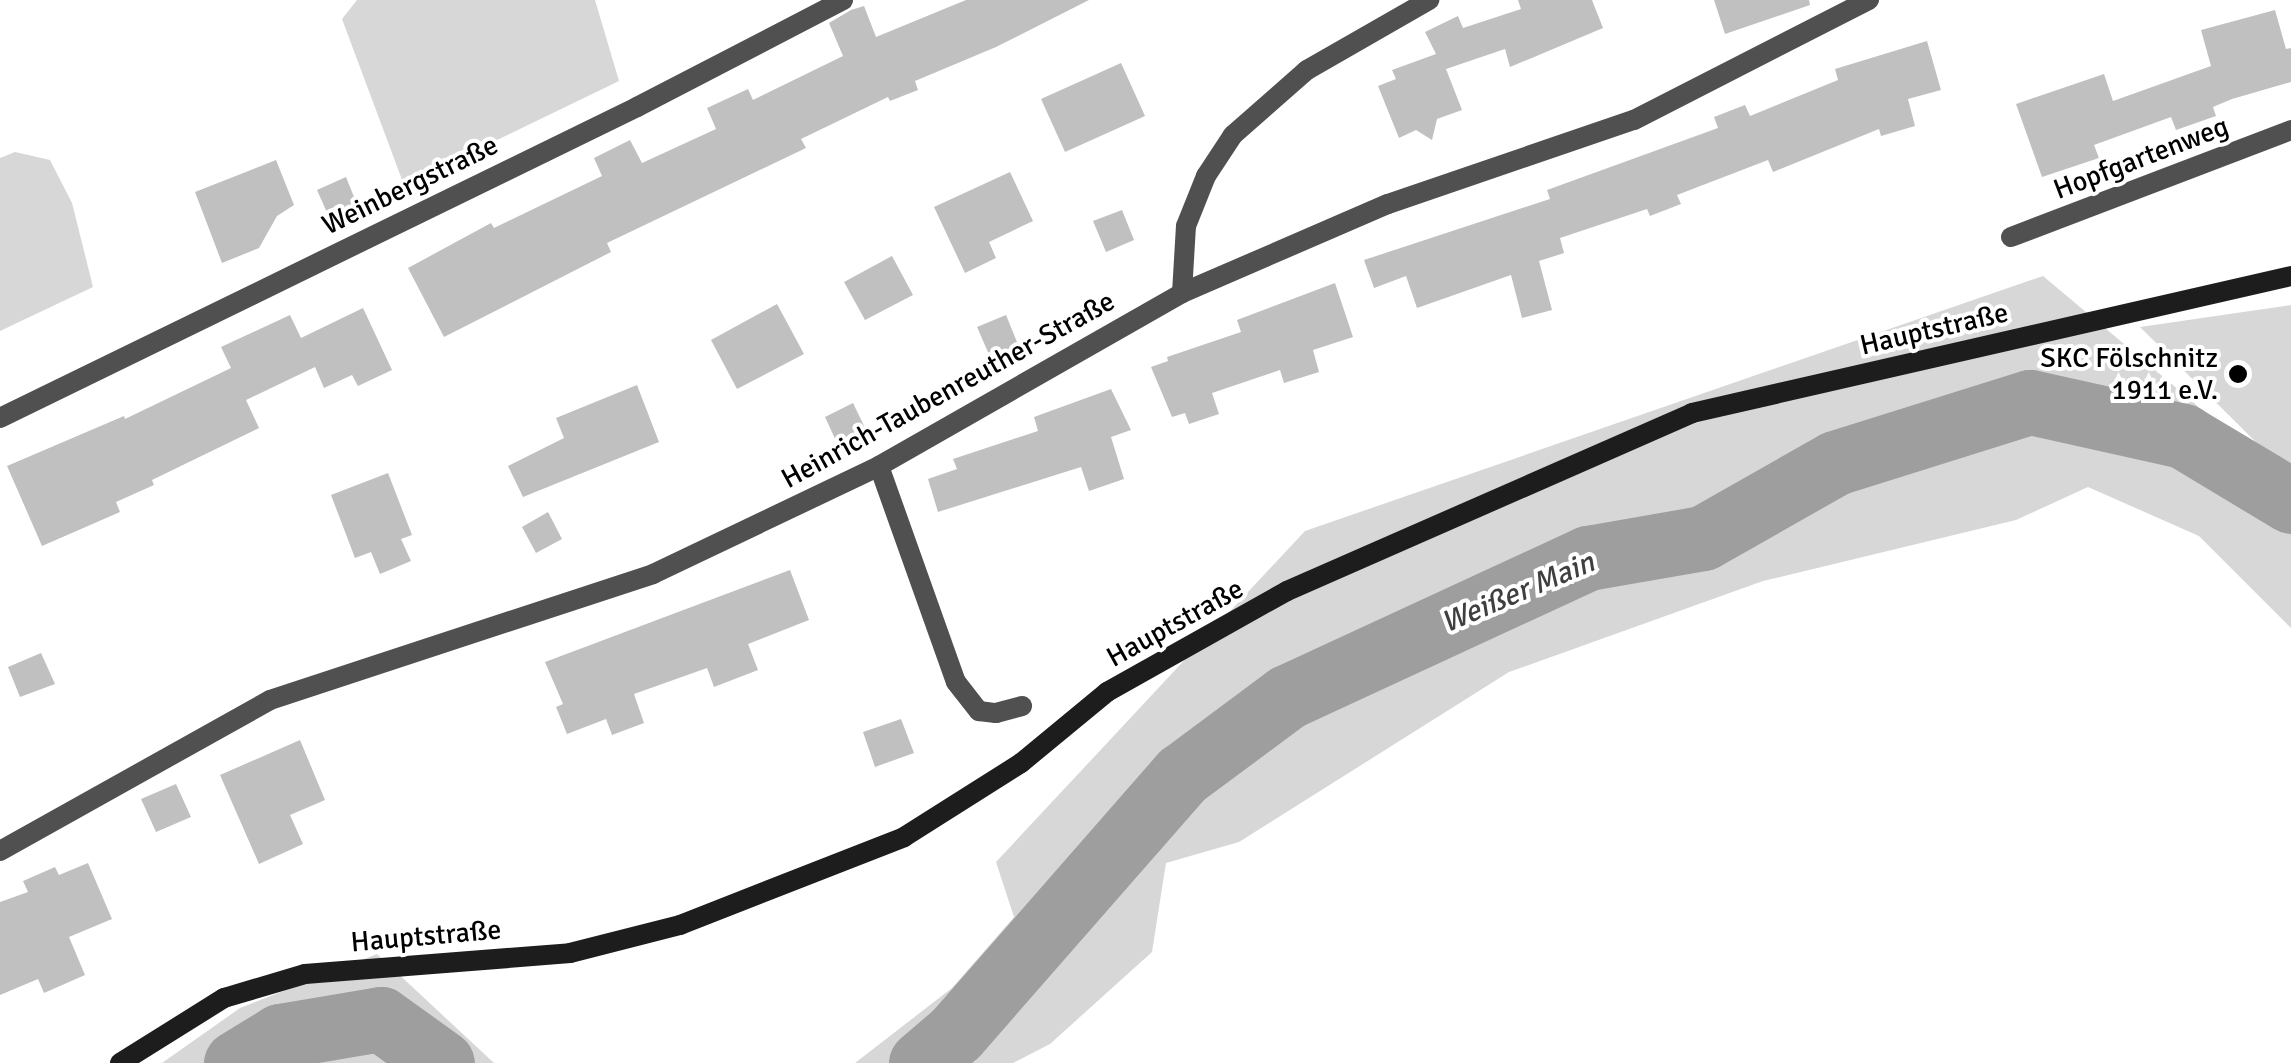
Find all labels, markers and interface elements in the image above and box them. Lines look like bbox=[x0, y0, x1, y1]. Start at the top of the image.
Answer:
street label: Hopfgartenweg bbox=[2049, 109, 2233, 207]
street label: Weinbergstraße bbox=[317, 128, 503, 242]
street label: Heinrich-Taubenreuther-Straße bbox=[776, 284, 1120, 496]
street label: Hauptstraße bbox=[1857, 296, 2011, 362]
place label: SKC Fölschnitz 1911 e.V. bbox=[2040, 341, 2218, 407]
marker: SKC Fölschnitz 1911 e.V. bbox=[2227, 363, 2249, 385]
water label: Weißer Main bbox=[1436, 545, 1600, 641]
street label: Hauptstraße bbox=[1101, 572, 1249, 674]
street label: Hauptstraße bbox=[349, 913, 503, 959]

